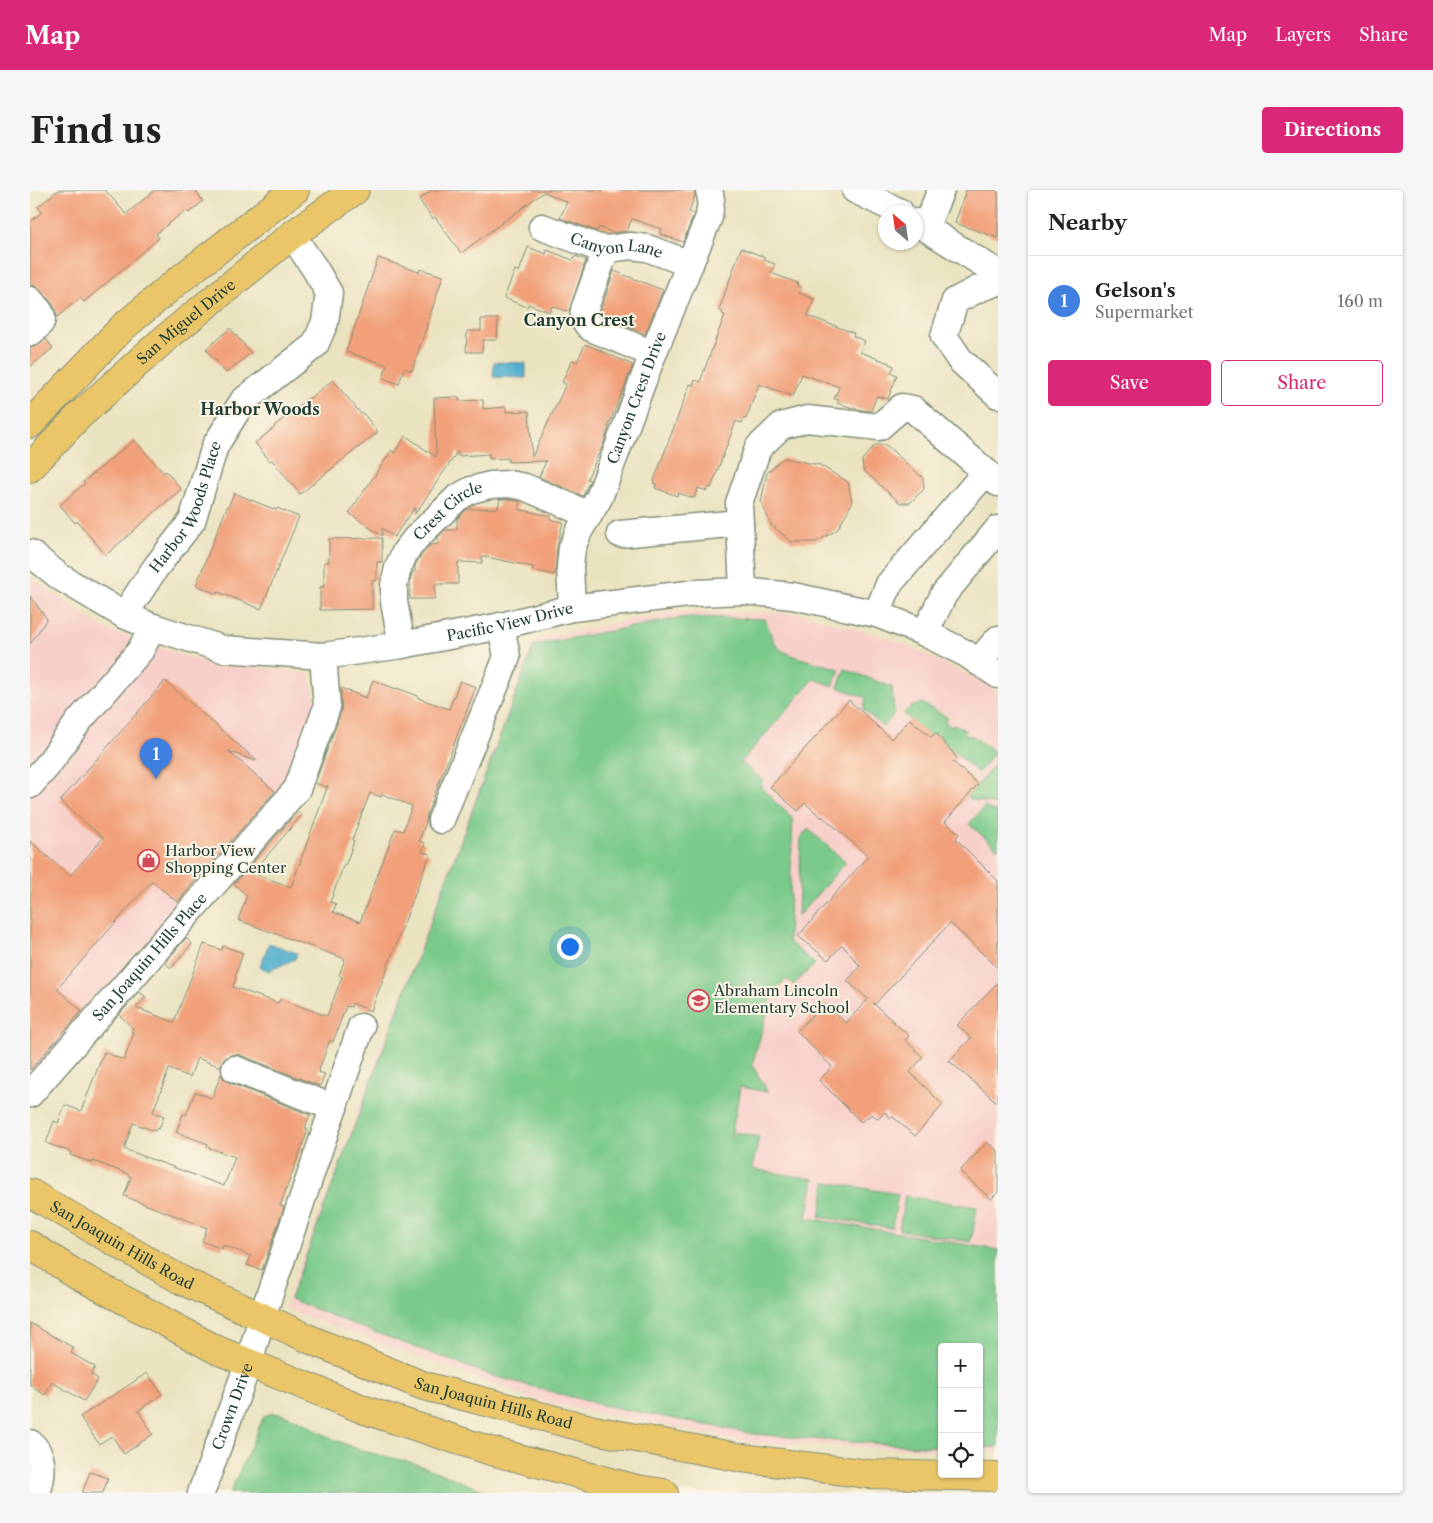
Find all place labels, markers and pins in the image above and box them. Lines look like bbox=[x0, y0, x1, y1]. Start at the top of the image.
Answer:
pin: 1 bbox=[140, 738, 172, 779]
place label: Harbor View Shopping Center bbox=[165, 841, 287, 877]
shop icon: Harbor View Shopping Center bbox=[137, 848, 161, 872]
place label: Abraham Lincoln Elementary School bbox=[713, 981, 850, 1017]
school or university icon: Abraham Lincoln Elementary School bbox=[686, 988, 710, 1012]

